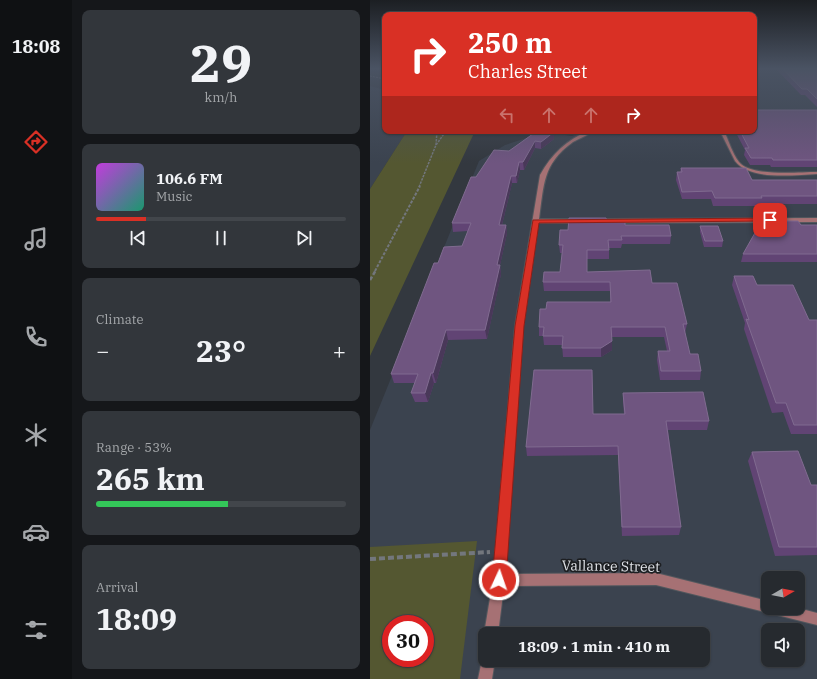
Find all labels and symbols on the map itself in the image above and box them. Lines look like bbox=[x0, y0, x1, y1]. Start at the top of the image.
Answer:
pin bbox=[753, 203, 787, 237]
street label: Vallance Street bbox=[562, 556, 660, 576]
position arrow bbox=[478, 559, 520, 601]
north arrow bbox=[761, 571, 805, 615]
speed limit sign: 30 bbox=[382, 615, 434, 667]

